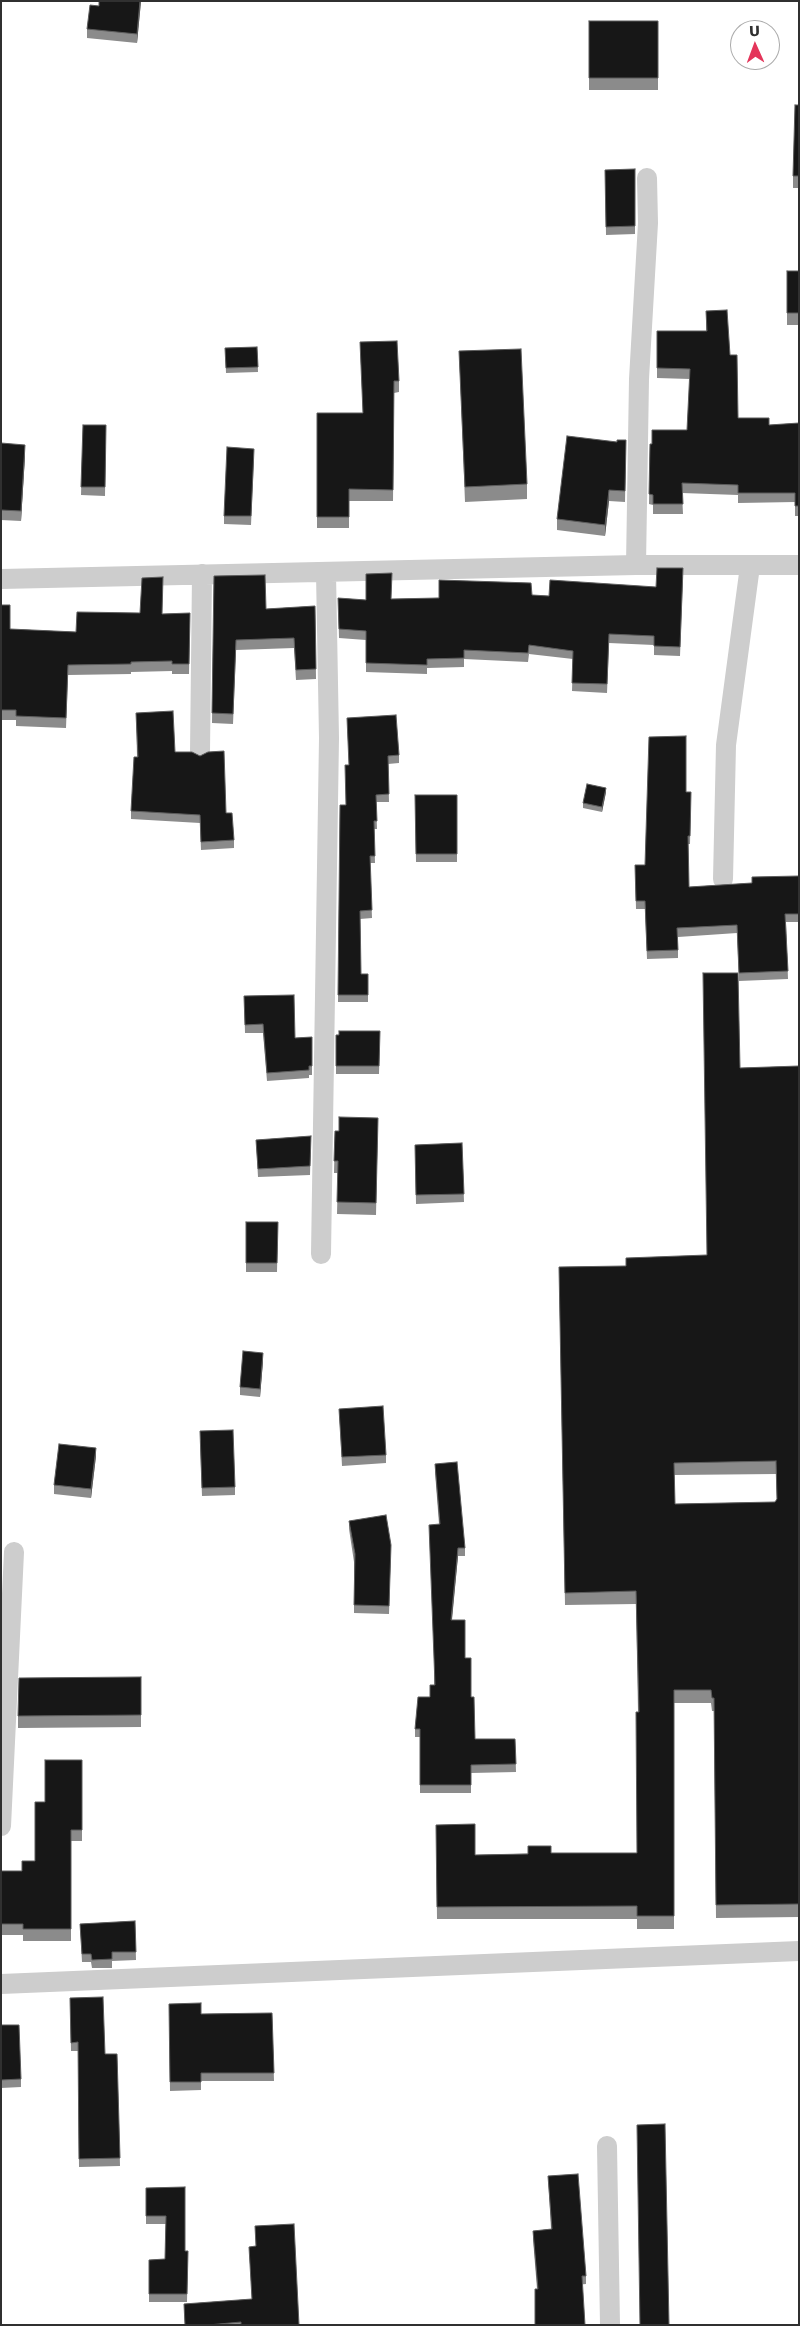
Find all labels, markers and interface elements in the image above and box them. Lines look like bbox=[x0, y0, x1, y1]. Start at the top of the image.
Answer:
north arrow bbox=[730, 20, 780, 70]
text: U bbox=[749, 23, 760, 39]

